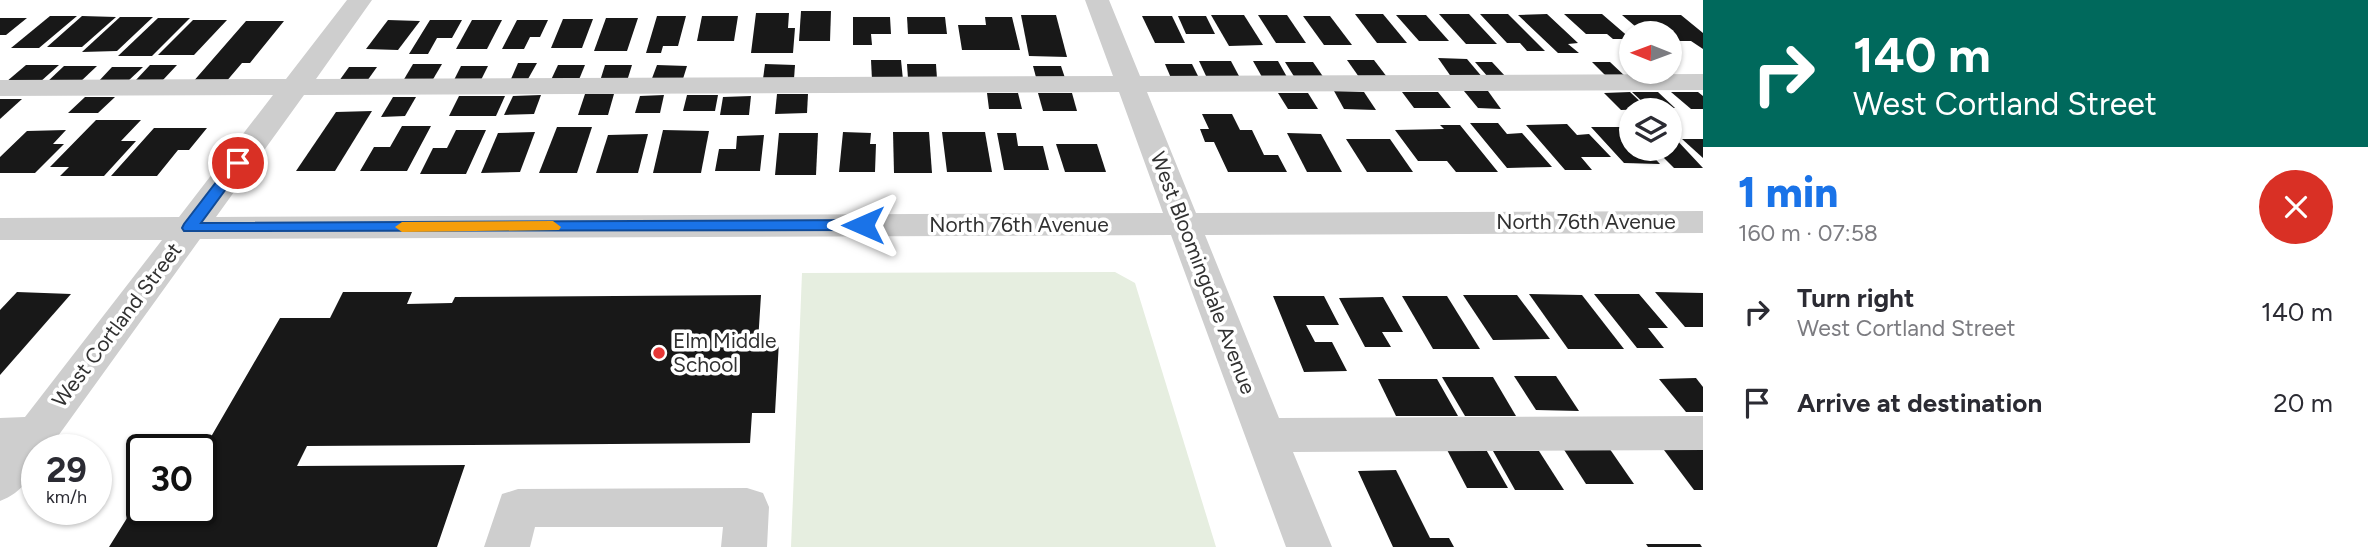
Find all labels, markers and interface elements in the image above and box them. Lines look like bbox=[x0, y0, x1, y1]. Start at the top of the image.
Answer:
north arrow bbox=[1619, 21, 1682, 84]
map controls bbox=[1619, 21, 1682, 161]
text: 140 m bbox=[1853, 25, 1991, 84]
icon: right bbox=[1738, 28, 1829, 119]
text: West Cortland Street bbox=[1853, 85, 2157, 123]
button: layers bbox=[1619, 98, 1682, 161]
pin bbox=[208, 133, 268, 193]
icon: arrive bbox=[219, 144, 257, 182]
street label: West Bloomingdale Avenue bbox=[1146, 148, 1261, 398]
text: 1 min bbox=[1738, 167, 1838, 218]
button: close bbox=[2259, 170, 2333, 244]
position arrow bbox=[826, 188, 900, 262]
street label: North 76th Avenue bbox=[1496, 209, 1676, 234]
street label: North 76th Avenue bbox=[929, 212, 1109, 237]
text: 160 m · 07:58 bbox=[1738, 219, 1878, 247]
street label: West Cortland Street bbox=[47, 238, 187, 412]
text: Turn right bbox=[1797, 282, 1914, 314]
icon: right bbox=[1738, 293, 1776, 331]
text: 140 m bbox=[2261, 296, 2333, 328]
text: West Cortland Street bbox=[1797, 314, 2015, 342]
place label: Elm Middle School bbox=[673, 328, 776, 377]
marker: Elm Middle School bbox=[651, 345, 667, 361]
icon: arrive bbox=[1738, 384, 1776, 422]
text: Arrive at destination bbox=[1797, 387, 2042, 419]
text: 20 m bbox=[2273, 387, 2333, 419]
speed limit sign: 30 bbox=[126, 434, 217, 525]
text: 29 bbox=[46, 449, 87, 491]
text: km/h bbox=[46, 486, 87, 508]

